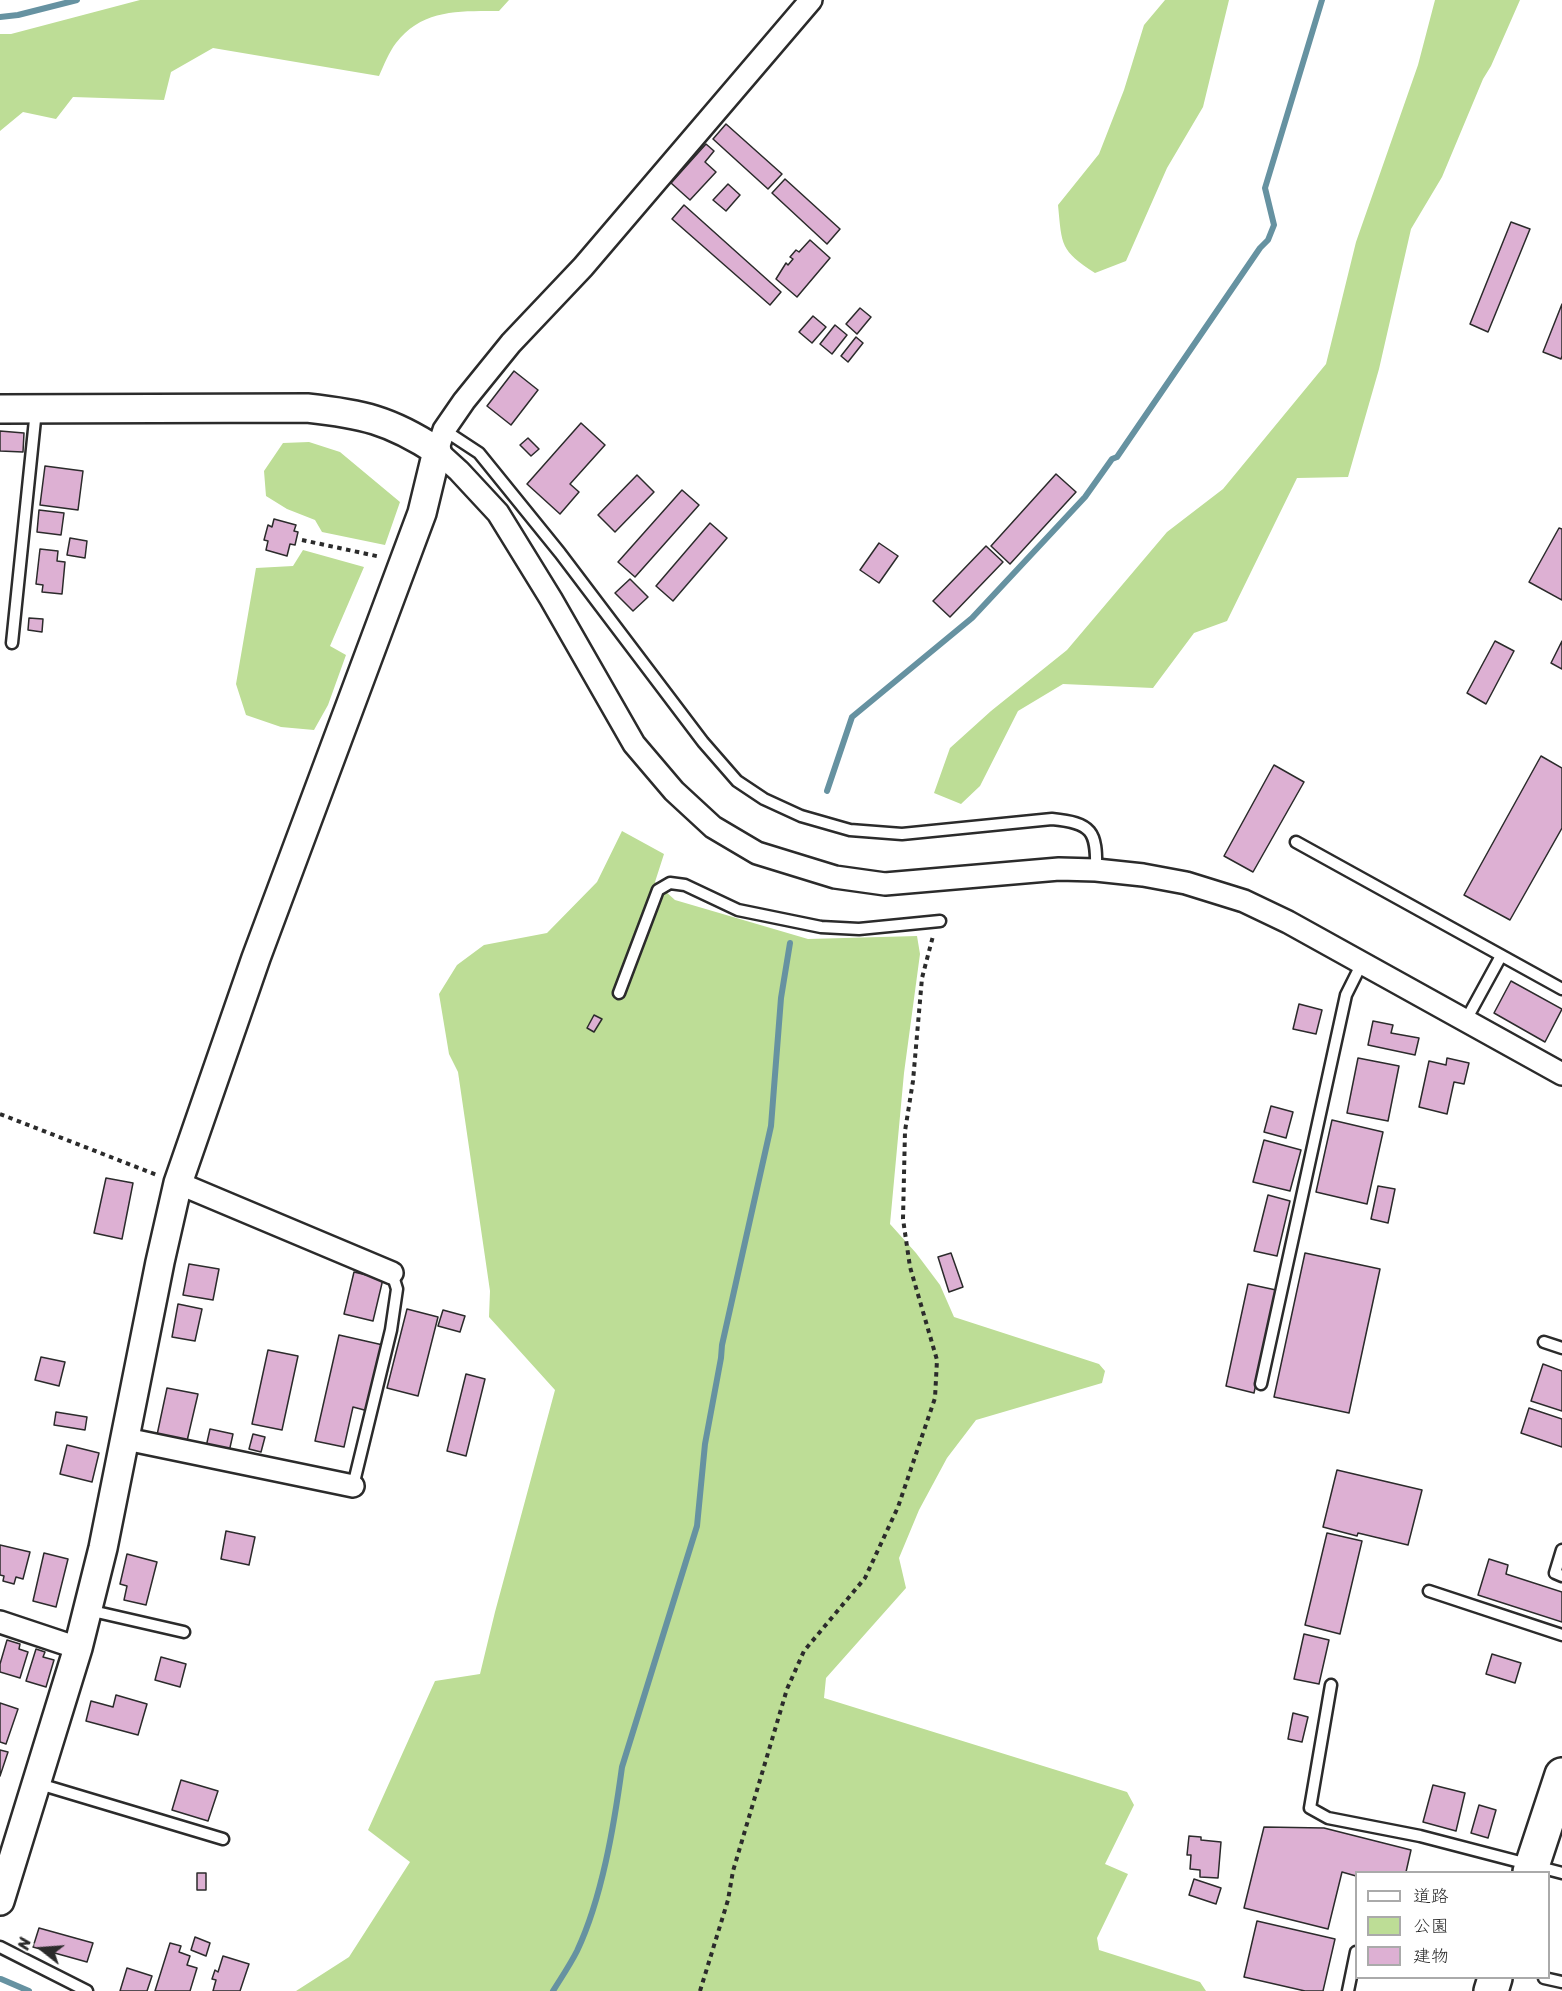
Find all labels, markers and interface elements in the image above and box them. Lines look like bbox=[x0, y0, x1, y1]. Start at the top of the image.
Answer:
legend bbox=[1355, 1871, 1550, 1979]
text: 道路 bbox=[1413, 1880, 1449, 1912]
text: 公園 bbox=[1413, 1910, 1449, 1942]
north arrow bbox=[12, 1919, 72, 1979]
text: N bbox=[9, 1934, 40, 1953]
text: 建物 bbox=[1413, 1940, 1449, 1972]

